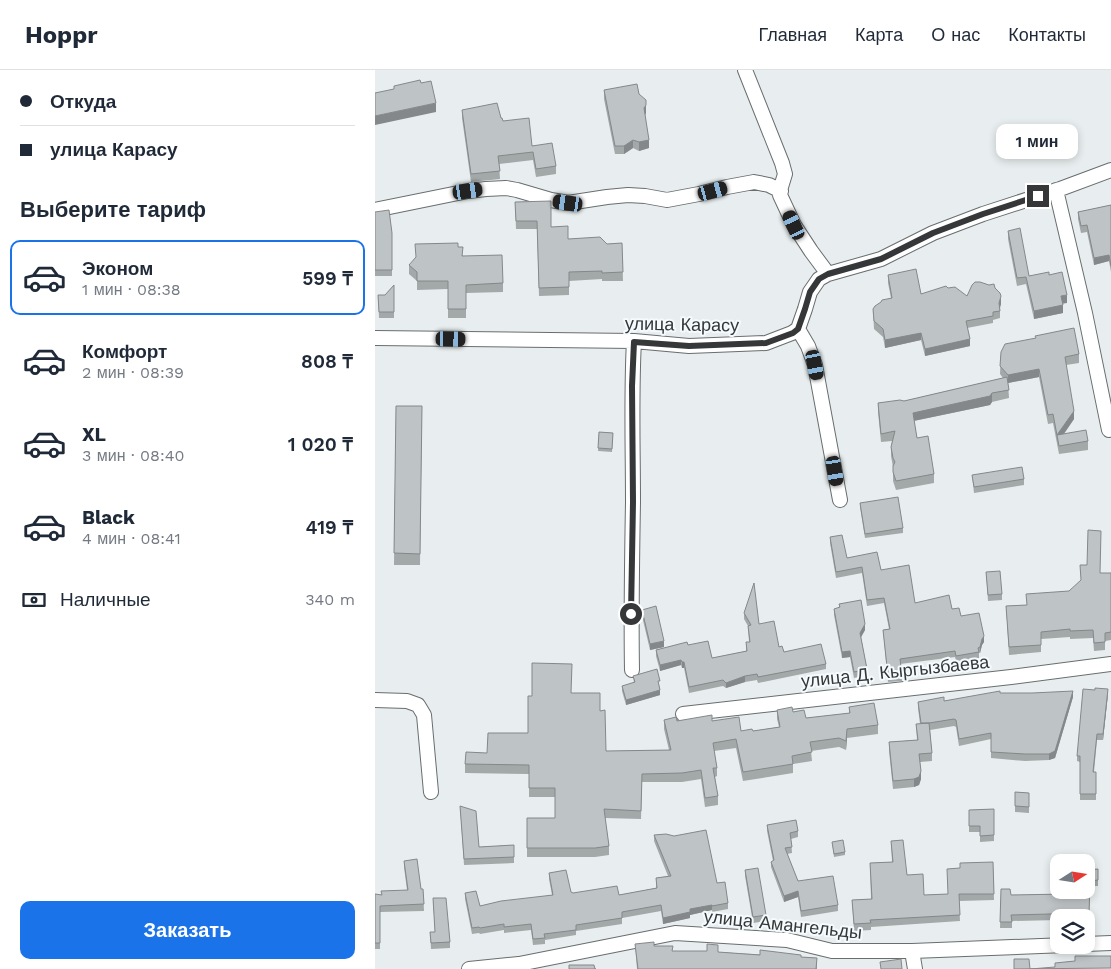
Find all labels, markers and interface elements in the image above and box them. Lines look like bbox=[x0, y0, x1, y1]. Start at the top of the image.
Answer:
text: Hoppr bbox=[25, 21, 98, 49]
text: Главная bbox=[758, 24, 827, 45]
text: Карта bbox=[855, 24, 903, 45]
text: О нас bbox=[931, 24, 980, 45]
text: Контакты bbox=[1008, 24, 1086, 45]
text: Откуда bbox=[50, 90, 116, 113]
callout: 1 мин bbox=[997, 124, 1079, 158]
text: 1 мин bbox=[1016, 132, 1058, 151]
text: улица Карасу bbox=[50, 138, 178, 161]
car bbox=[696, 180, 729, 202]
car bbox=[452, 181, 483, 201]
route end bbox=[1027, 185, 1049, 207]
car bbox=[552, 193, 583, 213]
text: Выберите тариф bbox=[20, 197, 206, 222]
car bbox=[780, 208, 807, 242]
icon: car bbox=[22, 255, 67, 300]
text: Эконом bbox=[82, 257, 153, 280]
text: 599 ₸ bbox=[302, 267, 353, 290]
text: 1 мин · 08:38 bbox=[82, 280, 181, 299]
street label: улица Карасу bbox=[625, 313, 739, 335]
car bbox=[435, 331, 466, 347]
icon: car bbox=[22, 338, 67, 383]
text: Комфорт bbox=[82, 340, 167, 363]
car bbox=[804, 349, 825, 381]
text: 808 ₸ bbox=[301, 350, 353, 373]
text: 2 мин · 08:39 bbox=[82, 363, 184, 382]
icon: car bbox=[22, 421, 67, 466]
text: XL bbox=[82, 423, 106, 446]
text: 1 020 ₸ bbox=[288, 433, 353, 456]
text: 3 мин · 08:40 bbox=[82, 446, 184, 465]
car bbox=[825, 455, 844, 487]
icon: car bbox=[22, 504, 67, 549]
text: Black bbox=[82, 506, 135, 529]
text: 419 ₸ bbox=[306, 516, 353, 539]
text: 4 мин · 08:41 bbox=[82, 529, 181, 548]
icon: cash bbox=[20, 586, 48, 614]
text: Наличные bbox=[60, 588, 151, 611]
text: 340 m bbox=[305, 590, 355, 609]
route start bbox=[620, 603, 642, 625]
street label: улица Д. Кыргызбаева bbox=[800, 651, 991, 691]
north arrow bbox=[1050, 854, 1095, 899]
map controls bbox=[1050, 854, 1095, 954]
button: Заказать bbox=[20, 901, 355, 959]
street label: улица Амангельды bbox=[703, 905, 863, 943]
button: layers bbox=[1050, 909, 1095, 954]

